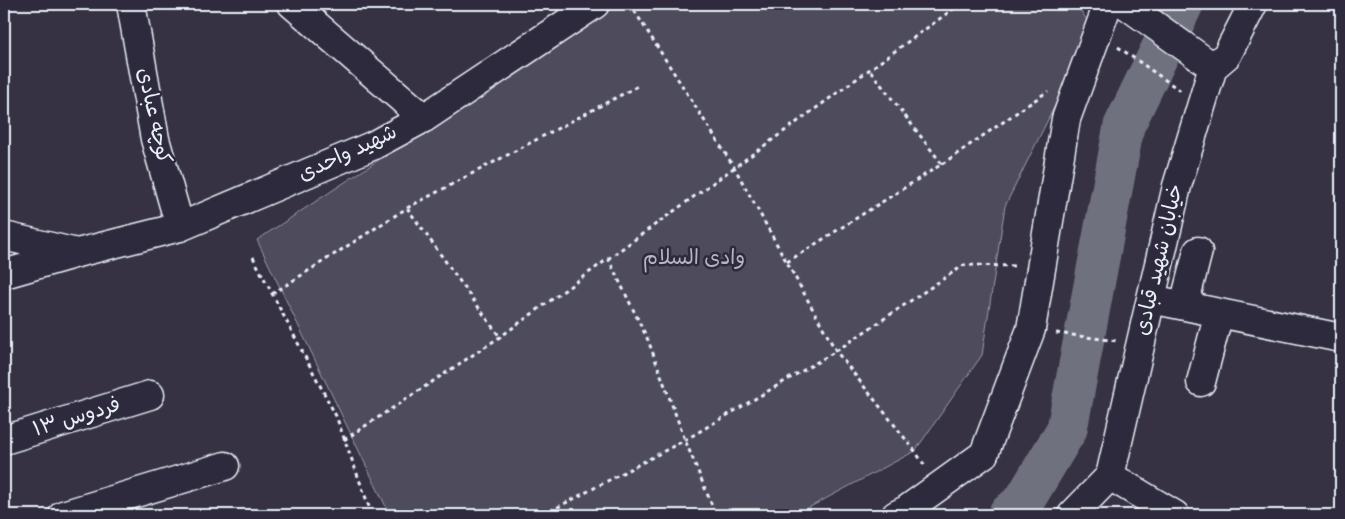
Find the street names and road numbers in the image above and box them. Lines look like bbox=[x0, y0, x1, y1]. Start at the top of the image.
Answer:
street label: کوچه عبادی bbox=[128, 65, 178, 167]
street label: شهید واحدی bbox=[293, 118, 403, 190]
street label: خیابان شهید قبادی bbox=[1128, 181, 1192, 339]
street label: فردوس ۱۳ bbox=[29, 390, 125, 446]

